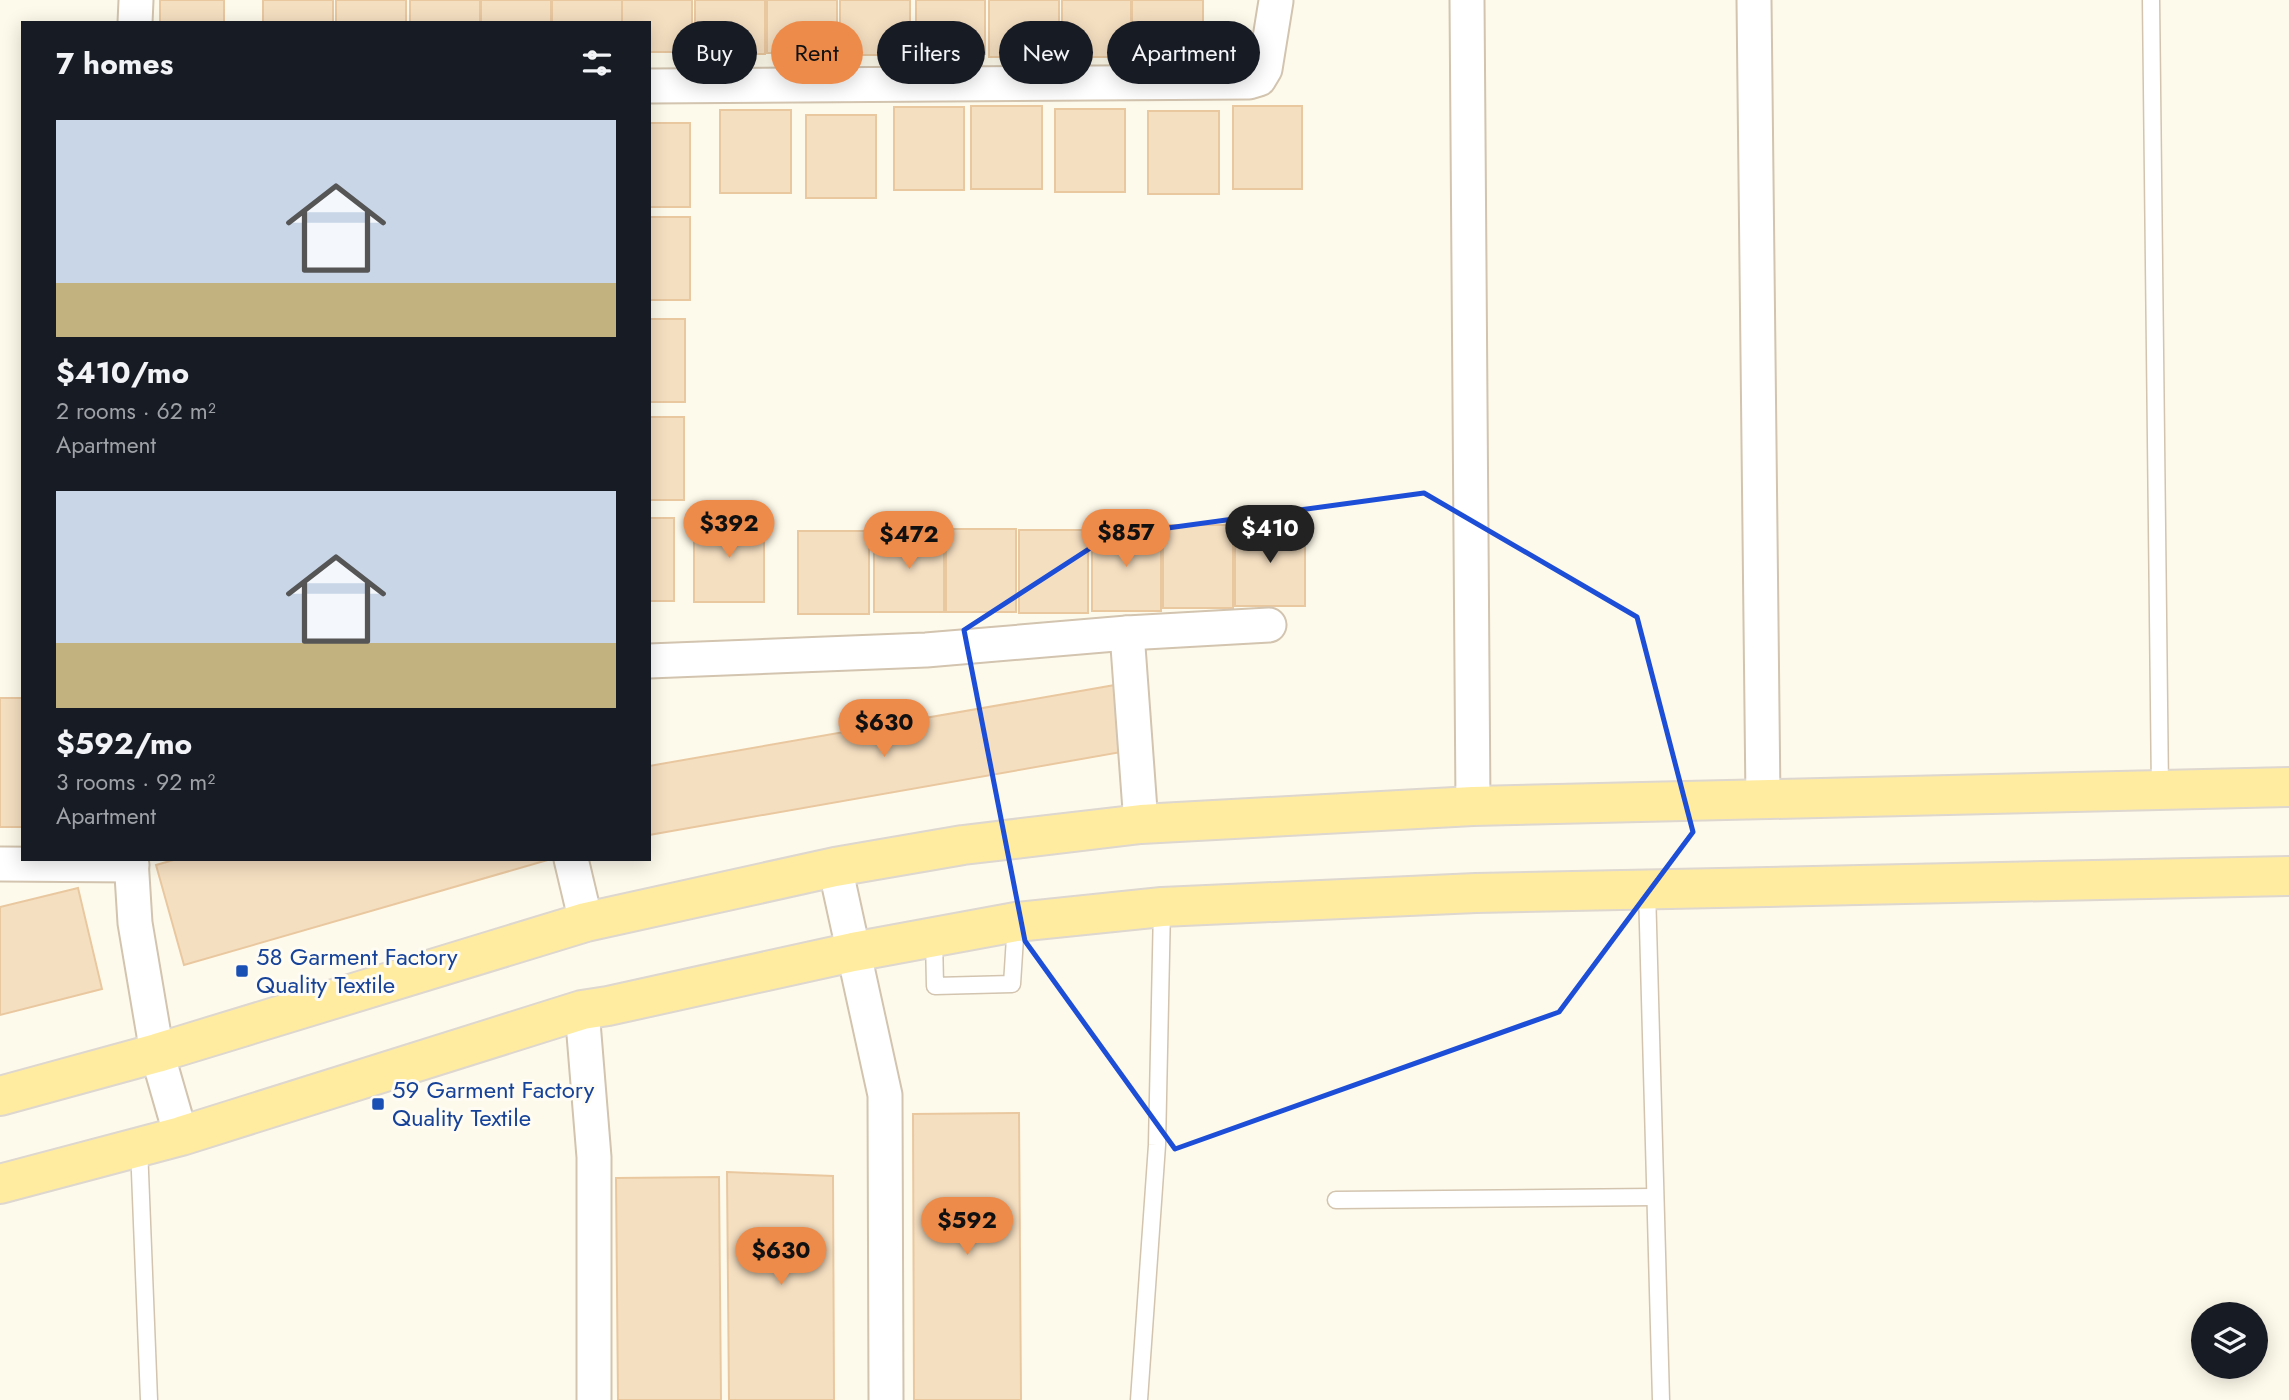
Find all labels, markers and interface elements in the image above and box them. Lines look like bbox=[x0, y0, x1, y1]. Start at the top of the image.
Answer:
chip: Buy bbox=[672, 21, 757, 84]
chip: Rent bbox=[771, 21, 863, 84]
chip: Filters bbox=[877, 21, 985, 84]
chip: New bbox=[999, 21, 1093, 84]
chip: Apartment bbox=[1107, 21, 1260, 84]
text: 7 homes bbox=[56, 42, 173, 85]
icon: filters bbox=[578, 44, 616, 82]
icon: home bbox=[273, 165, 399, 291]
text: $410/mo bbox=[56, 351, 189, 394]
text: 2 rooms · 62 m² bbox=[56, 394, 216, 428]
text: Apartment bbox=[56, 428, 156, 462]
pin: $392 bbox=[688, 500, 770, 560]
pin: $410 bbox=[1229, 505, 1311, 565]
text: $392 bbox=[699, 506, 759, 540]
pin: $857 bbox=[1085, 510, 1167, 569]
text: $410 bbox=[1241, 511, 1299, 545]
pin: $472 bbox=[868, 512, 950, 571]
text: $857 bbox=[1097, 515, 1155, 549]
text: $472 bbox=[879, 517, 939, 551]
icon: home bbox=[273, 536, 399, 662]
pin: $630 bbox=[843, 700, 925, 759]
text: $630 bbox=[854, 705, 914, 739]
text: $592/mo bbox=[56, 722, 192, 765]
text: 3 rooms · 92 m² bbox=[56, 765, 215, 799]
text: Apartment bbox=[56, 799, 156, 833]
place label: 58 Garment Factory Quality Textile bbox=[256, 939, 458, 1002]
marker: 58 Garment Factory Quality Textile bbox=[234, 963, 250, 979]
place label: 59 Garment Factory Quality Textile bbox=[392, 1072, 595, 1135]
marker: 59 Garment Factory Quality Textile bbox=[370, 1096, 386, 1112]
pin: $592 bbox=[926, 1198, 1008, 1257]
text: $592 bbox=[937, 1203, 997, 1237]
pin: $630 bbox=[740, 1228, 822, 1287]
text: $630 bbox=[751, 1233, 811, 1267]
map controls bbox=[2191, 1302, 2268, 1379]
button: layers bbox=[2191, 1302, 2268, 1379]

